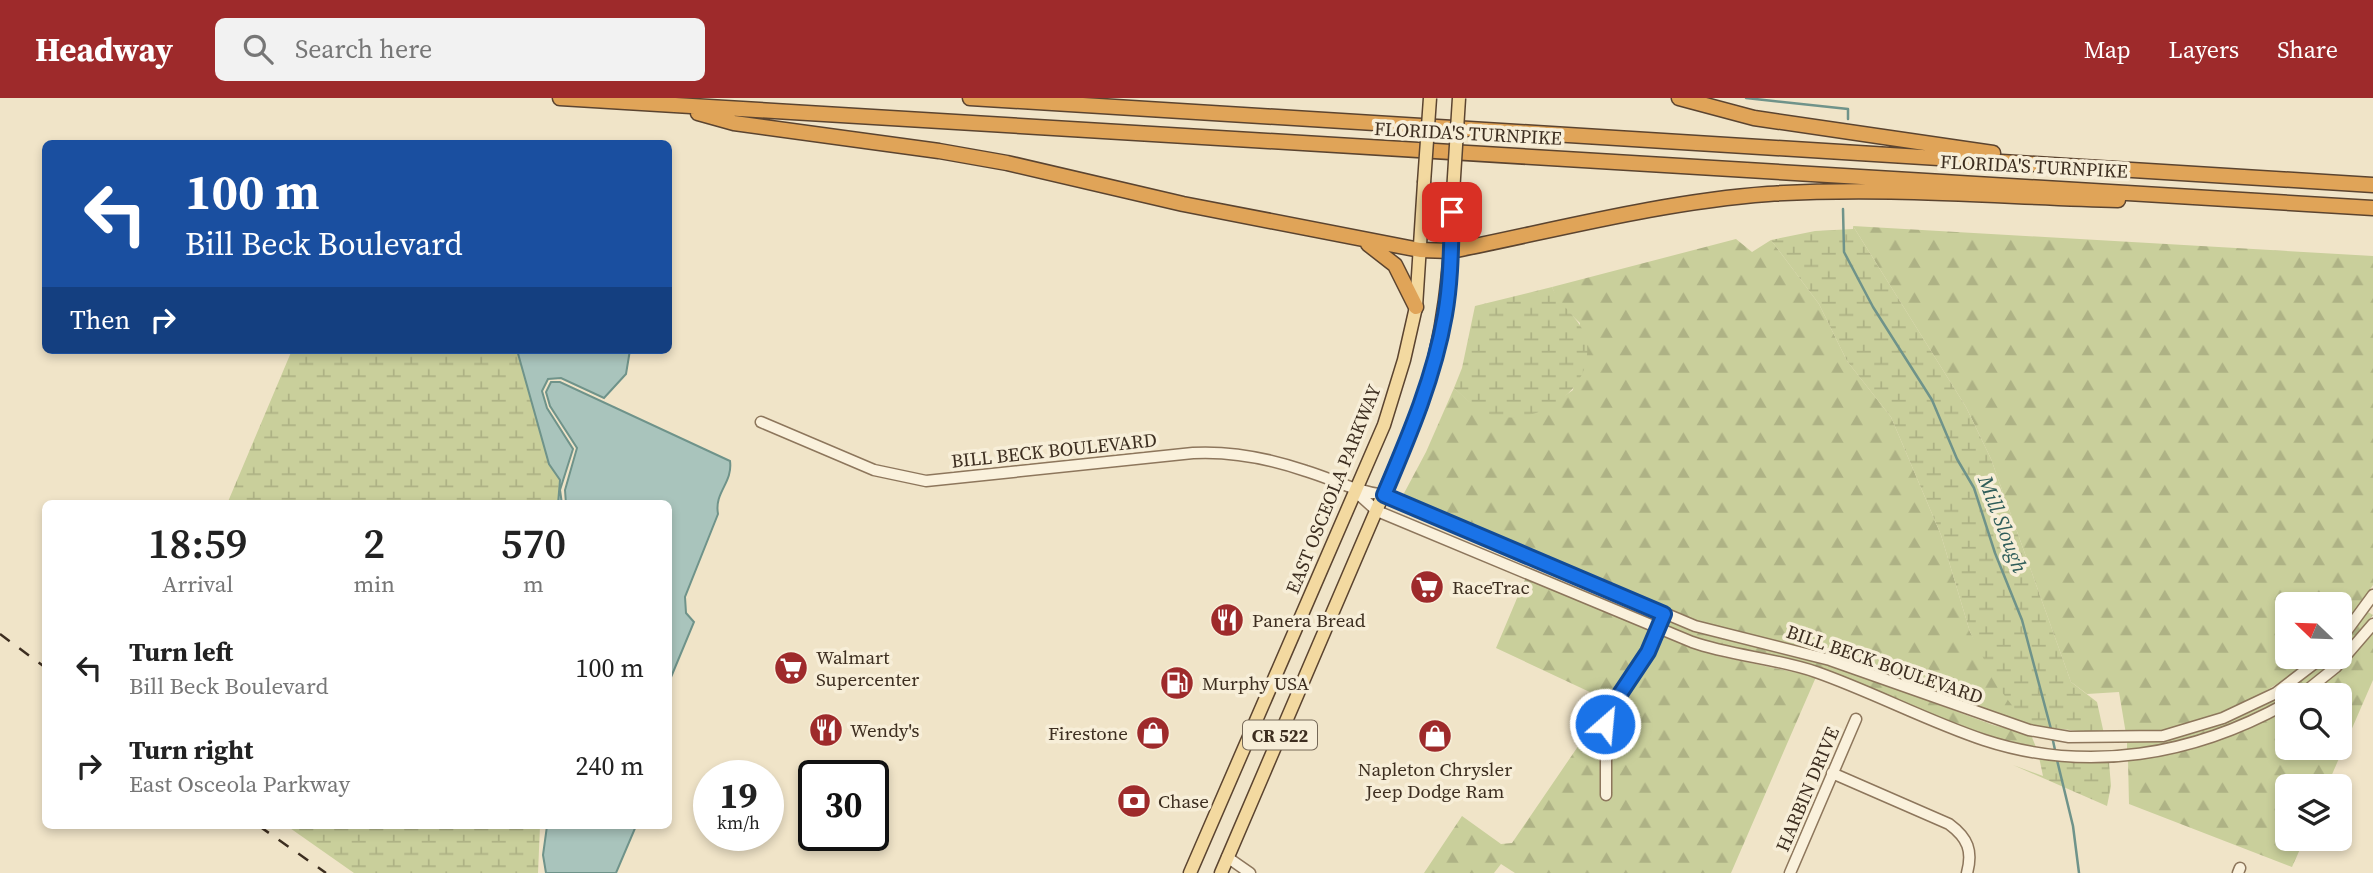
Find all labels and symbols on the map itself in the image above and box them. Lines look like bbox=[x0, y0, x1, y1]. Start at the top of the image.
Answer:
street label: FLORIDA'S TURNPIKE bbox=[1373, 115, 1563, 151]
street label: FLORIDA'S TURNPIKE bbox=[1939, 148, 2129, 184]
pin bbox=[1422, 182, 1482, 242]
street label: EAST OSCEOLA PARKWAY bbox=[1279, 381, 1387, 597]
street label: BILL BECK BOULEVARD bbox=[950, 426, 1158, 474]
water label: Mill Slough bbox=[1971, 470, 2035, 577]
supermarket icon: RaceTrac bbox=[1408, 568, 1446, 606]
place label: RaceTrac bbox=[1452, 574, 1530, 600]
north arrow bbox=[2275, 592, 2352, 668]
restaurant icon: Panera Bread bbox=[1208, 601, 1246, 639]
place label: Panera Bread bbox=[1252, 607, 1366, 633]
street label: BILL BECK BOULEVARD bbox=[1783, 618, 1987, 710]
place label: Walmart Supercenter bbox=[816, 644, 919, 692]
supermarket icon: Walmart Supercenter bbox=[772, 649, 810, 687]
fuel station icon: Murphy USA bbox=[1158, 664, 1196, 702]
place label: Murphy USA bbox=[1202, 670, 1310, 696]
position arrow bbox=[1568, 687, 1642, 761]
restaurant icon: Wendy's bbox=[807, 711, 845, 749]
shop icon: Firestone bbox=[1134, 714, 1172, 752]
place label: Wendy's bbox=[850, 717, 920, 743]
shop icon: Napleton Chrysler Jeep Dodge Ram bbox=[1416, 717, 1454, 755]
place label: Firestone bbox=[1048, 720, 1128, 746]
road number: CR 522 bbox=[1243, 720, 1317, 750]
street label: HARBIN DRIVE bbox=[1769, 723, 1845, 855]
place label: Napleton Chrysler Jeep Dodge Ram bbox=[1358, 756, 1512, 804]
speed limit sign: 30 bbox=[798, 760, 889, 851]
bank icon: Chase bbox=[1115, 782, 1153, 820]
place label: Chase bbox=[1158, 788, 1209, 814]

